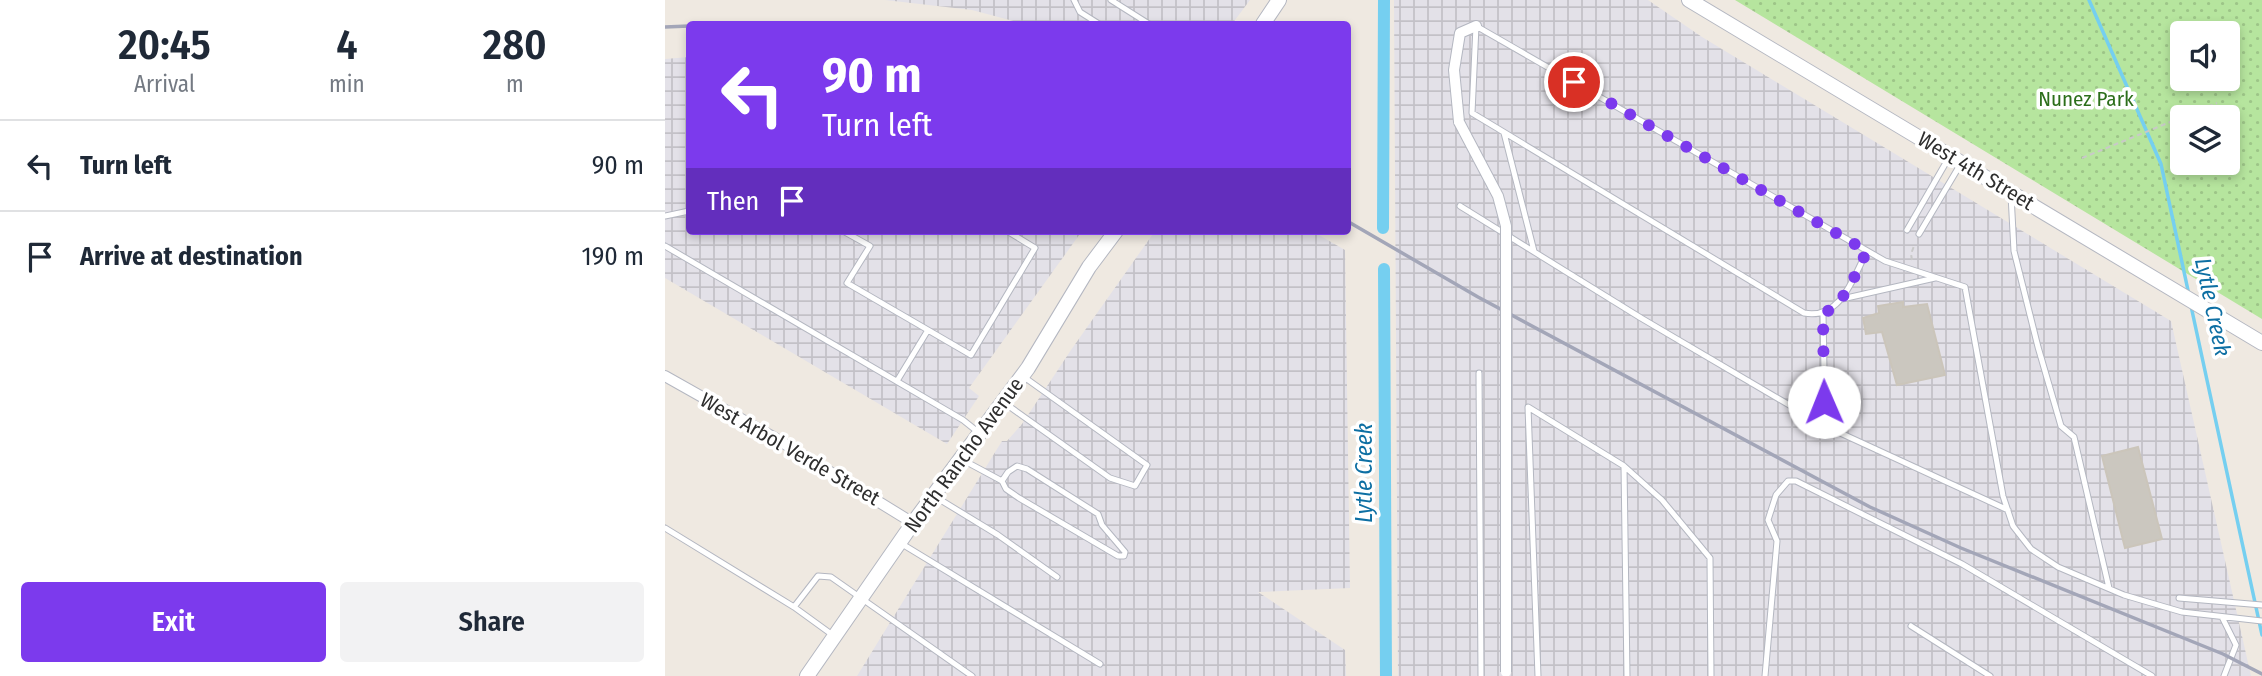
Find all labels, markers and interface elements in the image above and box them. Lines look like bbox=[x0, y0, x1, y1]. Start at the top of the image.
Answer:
text: 20:45 bbox=[118, 20, 211, 70]
text: 4 bbox=[336, 20, 357, 70]
text: 280 bbox=[483, 20, 547, 70]
map controls bbox=[2170, 21, 2240, 175]
button: sound bbox=[2170, 21, 2240, 91]
text: 90 m bbox=[822, 46, 922, 105]
icon: left bbox=[707, 49, 798, 140]
pin bbox=[1544, 52, 1604, 112]
icon: arrive bbox=[1555, 63, 1593, 101]
text: Arrival bbox=[134, 70, 195, 98]
text: min bbox=[329, 70, 365, 98]
text: m bbox=[506, 70, 524, 98]
park label: Nunez Park bbox=[2038, 86, 2134, 112]
button: layers bbox=[2170, 105, 2240, 175]
text: Turn left bbox=[822, 106, 932, 144]
street label: West 4th Street bbox=[1913, 126, 2039, 216]
icon: left bbox=[21, 147, 59, 185]
text: Turn left bbox=[80, 150, 172, 181]
text: 90 m bbox=[592, 150, 644, 181]
icon: arrive bbox=[773, 182, 811, 220]
text: Then bbox=[707, 186, 759, 217]
icon: arrive bbox=[21, 238, 59, 276]
text: Arrive at destination bbox=[80, 241, 303, 272]
text: 190 m bbox=[582, 241, 644, 272]
water label: Lytle Creek bbox=[2189, 255, 2237, 359]
position arrow bbox=[1787, 365, 1861, 439]
street label: North Rancho Avenue bbox=[899, 372, 1029, 538]
street label: West Arbol Verde Street bbox=[696, 387, 885, 511]
water label: Lytle Creek bbox=[1350, 423, 1378, 523]
button: Exit bbox=[21, 582, 326, 662]
button: Share bbox=[340, 582, 644, 662]

